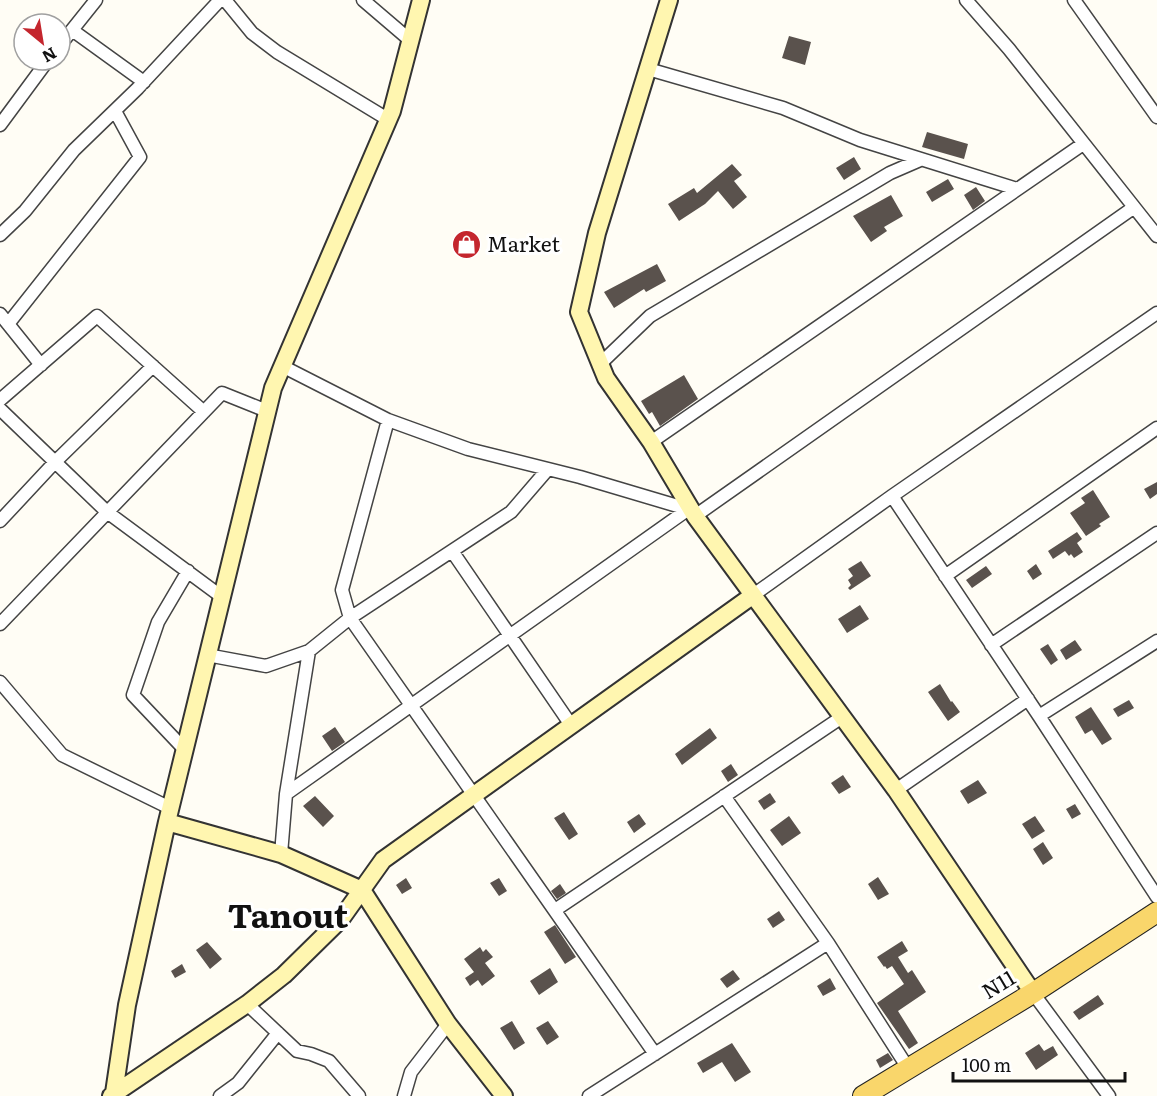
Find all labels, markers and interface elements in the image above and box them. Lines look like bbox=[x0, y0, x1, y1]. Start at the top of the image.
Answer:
north arrow bbox=[12, 12, 72, 72]
text: N bbox=[38, 42, 62, 70]
place label: Market bbox=[487, 227, 560, 258]
shop icon: Market bbox=[450, 229, 482, 261]
district label: Tanout bbox=[228, 889, 349, 938]
street label: N11 bbox=[975, 960, 1021, 1005]
scale bar bbox=[953, 1045, 1126, 1083]
text: 100 m bbox=[962, 1051, 1011, 1078]

